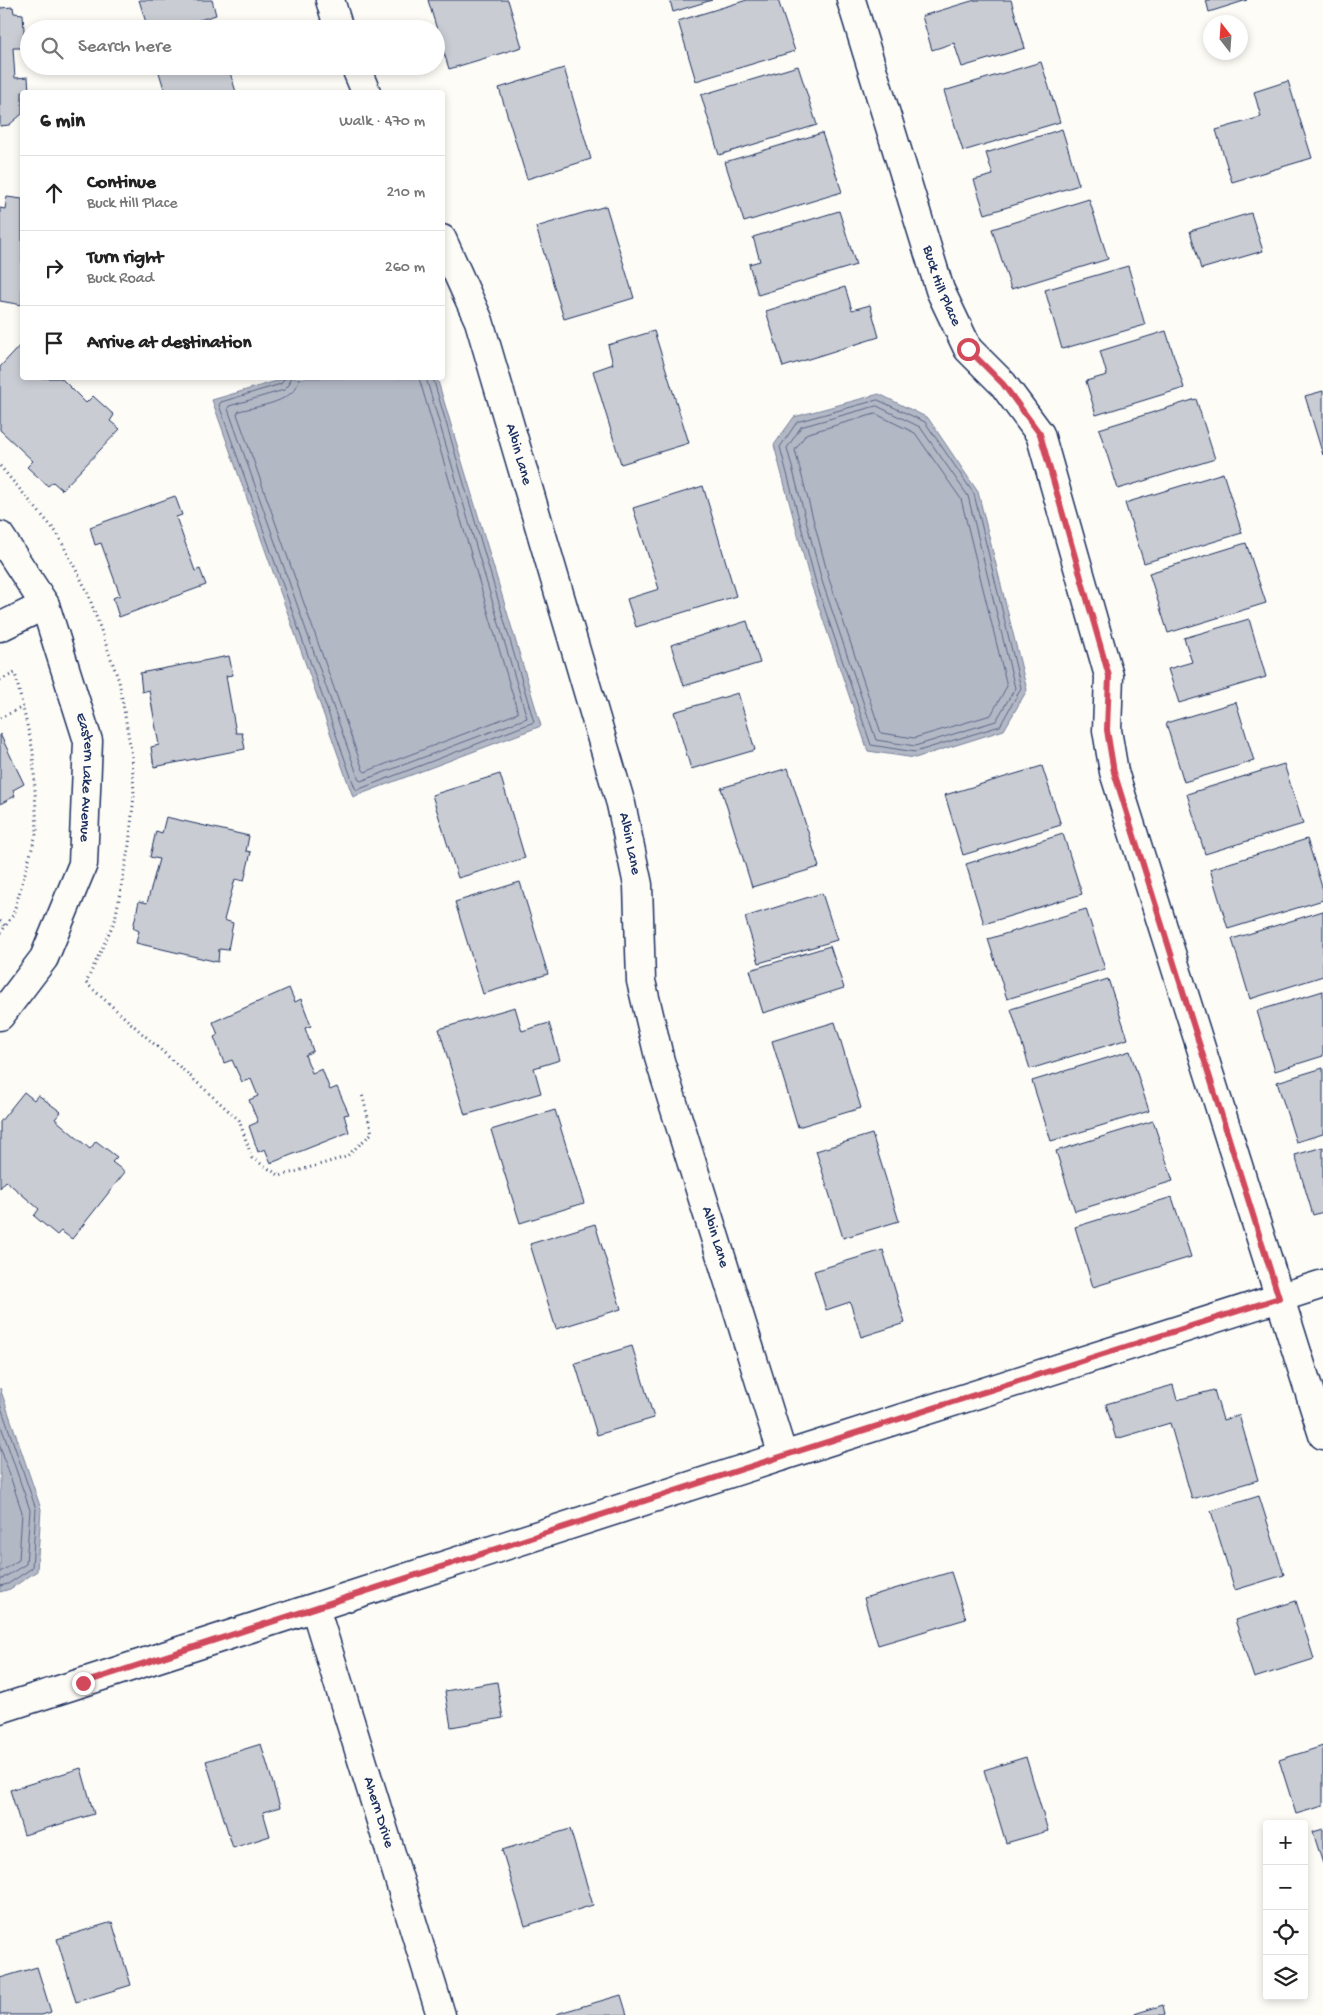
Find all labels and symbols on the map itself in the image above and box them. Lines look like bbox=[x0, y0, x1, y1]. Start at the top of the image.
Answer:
north arrow bbox=[1203, 15, 1248, 60]
street label: Buck Hill Place bbox=[918, 243, 965, 329]
route start bbox=[957, 338, 980, 361]
street label: Albin Lane bbox=[501, 422, 536, 487]
street label: Eastern Lake Avenue bbox=[71, 711, 97, 843]
street label: Albin Lane bbox=[614, 811, 645, 877]
street label: Albin Lane bbox=[697, 1205, 733, 1270]
route end bbox=[72, 1672, 95, 1695]
street label: Ahern Drive bbox=[359, 1775, 398, 1850]

